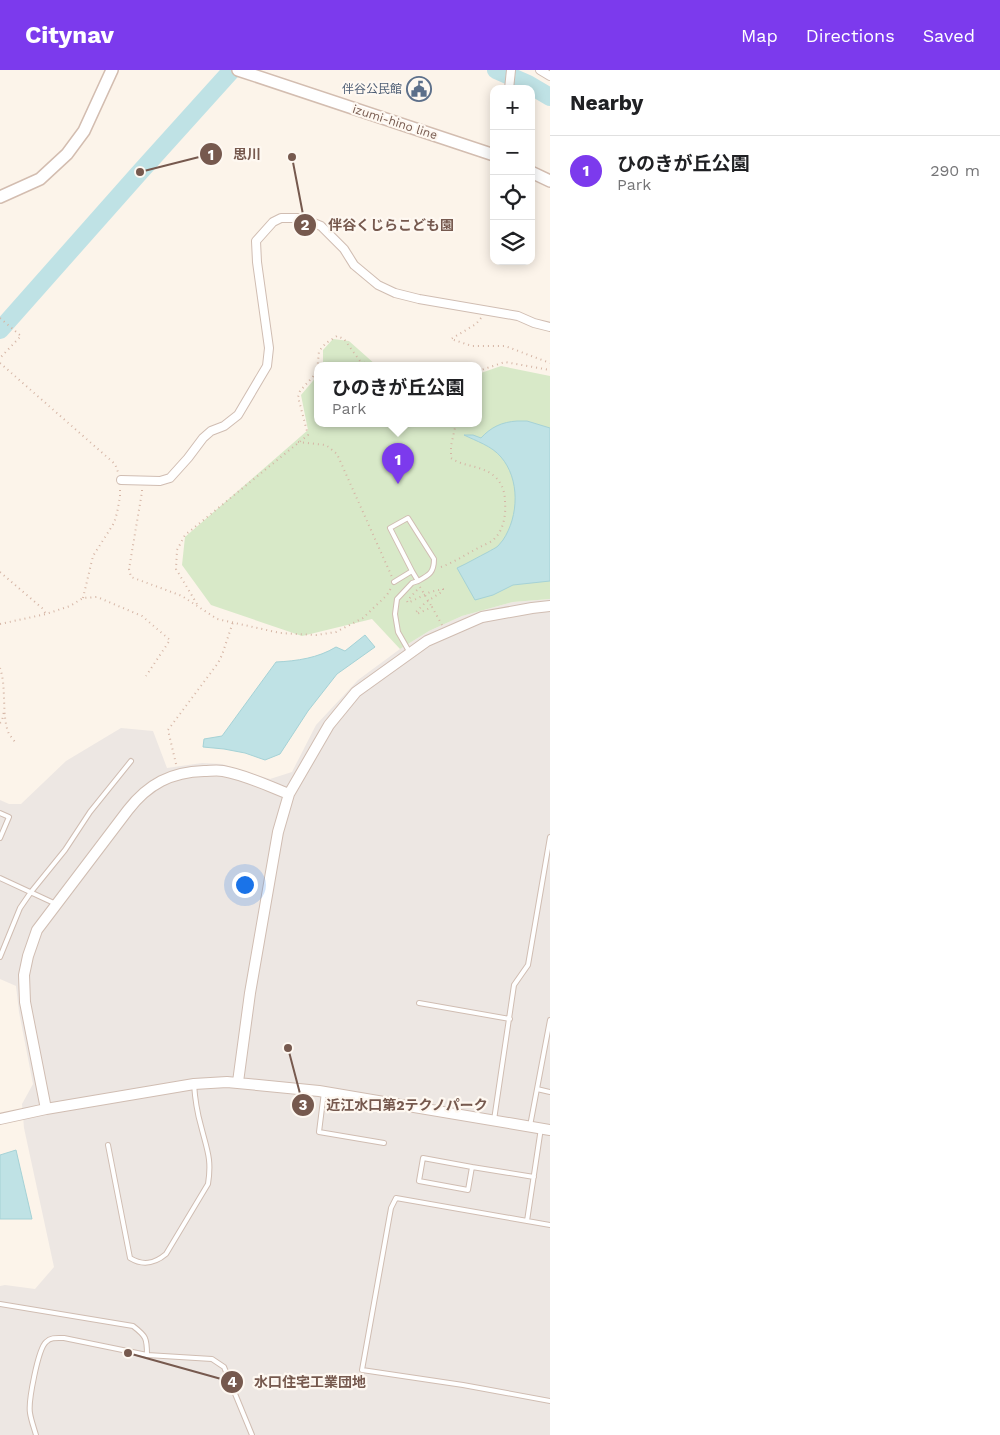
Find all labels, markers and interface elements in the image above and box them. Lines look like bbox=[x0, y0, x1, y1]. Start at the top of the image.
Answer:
text: Citynav bbox=[25, 21, 114, 49]
text: Map bbox=[741, 25, 778, 46]
text: Directions bbox=[806, 25, 895, 46]
text: Saved bbox=[923, 25, 975, 46]
public building icon: 伴谷公民館 bbox=[406, 76, 432, 102]
place label: 伴谷公民館 bbox=[342, 82, 402, 96]
map controls bbox=[490, 85, 535, 265]
button: + bbox=[490, 85, 535, 130]
text: Nearby bbox=[570, 90, 643, 115]
street label: izumi-hino line bbox=[351, 102, 439, 142]
button: − bbox=[490, 130, 535, 175]
callout: 思川 bbox=[198, 140, 271, 169]
text: 1 bbox=[208, 146, 214, 164]
text: 思川 bbox=[233, 146, 261, 162]
text: ひのきが丘公園 bbox=[617, 152, 749, 175]
text: 1 bbox=[583, 161, 589, 180]
text: 290 m bbox=[930, 161, 980, 180]
button: locate bbox=[490, 175, 535, 220]
text: Park bbox=[617, 175, 651, 194]
callout: 伴谷くじらこども園 bbox=[293, 210, 464, 239]
text: 2 bbox=[301, 216, 310, 234]
text: 伴谷くじらこども園 bbox=[328, 217, 454, 233]
button: layers bbox=[490, 220, 535, 265]
popup bbox=[314, 362, 482, 427]
text: ひのきが丘公園 bbox=[332, 376, 464, 399]
text: Park bbox=[332, 399, 366, 418]
pin: 1 bbox=[382, 443, 414, 484]
your location bbox=[232, 872, 258, 898]
callout: 近江水口第2テクノパーク bbox=[291, 1090, 498, 1119]
text: 3 bbox=[299, 1096, 308, 1114]
text: 近江水口第2テクノパーク bbox=[326, 1097, 488, 1113]
callout: 水口住宅工業団地 bbox=[219, 1368, 376, 1397]
text: 4 bbox=[227, 1373, 237, 1391]
text: 水口住宅工業団地 bbox=[254, 1374, 366, 1390]

